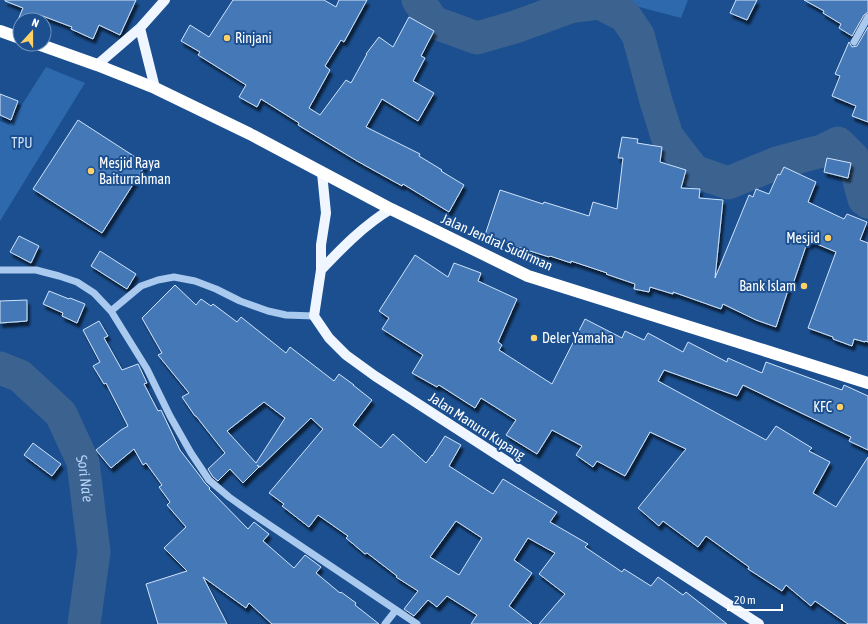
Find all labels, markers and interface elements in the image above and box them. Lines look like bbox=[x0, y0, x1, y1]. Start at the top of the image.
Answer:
north arrow bbox=[12, 12, 52, 52]
text: N bbox=[30, 16, 41, 29]
place label: Rinjani bbox=[235, 30, 272, 46]
marker: Rinjani bbox=[222, 33, 232, 43]
park label: TPU bbox=[11, 135, 33, 151]
place label: Mesjid Raya Baiturrahman bbox=[99, 155, 171, 187]
marker: Mesjid Raya Baiturrahman bbox=[86, 166, 96, 176]
street label: Jalan Jendral Sudirman bbox=[439, 210, 555, 274]
place label: Mesjid bbox=[786, 230, 820, 246]
marker: Mesjid bbox=[823, 233, 833, 243]
place label: Bank Islam bbox=[739, 278, 796, 294]
marker: Bank Islam bbox=[799, 281, 809, 291]
place label: Deler Yamaha bbox=[542, 330, 614, 346]
marker: Deler Yamaha bbox=[529, 333, 539, 343]
street label: Jalan Manuru Kupang bbox=[426, 389, 528, 463]
place label: KFC bbox=[813, 399, 833, 415]
marker: KFC bbox=[835, 402, 845, 412]
water label: Sori Na'e bbox=[72, 451, 97, 503]
scale bar bbox=[728, 586, 782, 612]
text: 20 m bbox=[734, 593, 756, 607]

